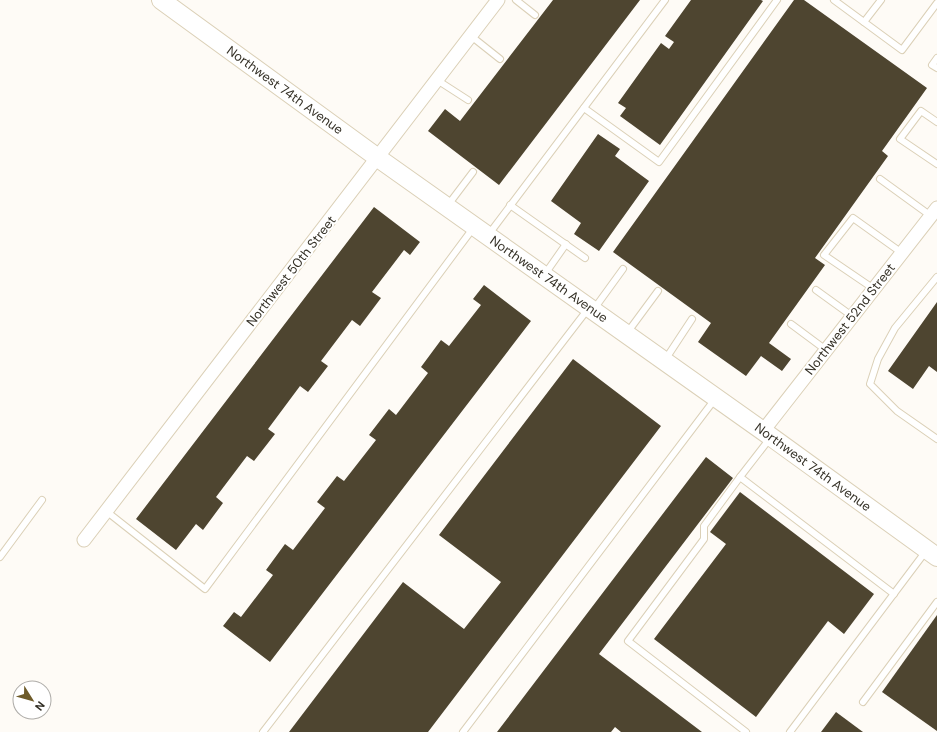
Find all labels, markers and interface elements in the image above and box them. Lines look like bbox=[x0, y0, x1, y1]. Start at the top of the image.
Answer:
street label: Northwest 74th Avenue bbox=[223, 42, 347, 138]
street label: Northwest 50th Street bbox=[243, 212, 339, 330]
street label: Northwest 74th Avenue bbox=[487, 232, 611, 326]
street label: Northwest 52nd Street bbox=[801, 260, 899, 378]
street label: Northwest 74th Avenue bbox=[751, 419, 875, 515]
north arrow bbox=[12, 680, 52, 720]
text: N bbox=[32, 699, 48, 713]

